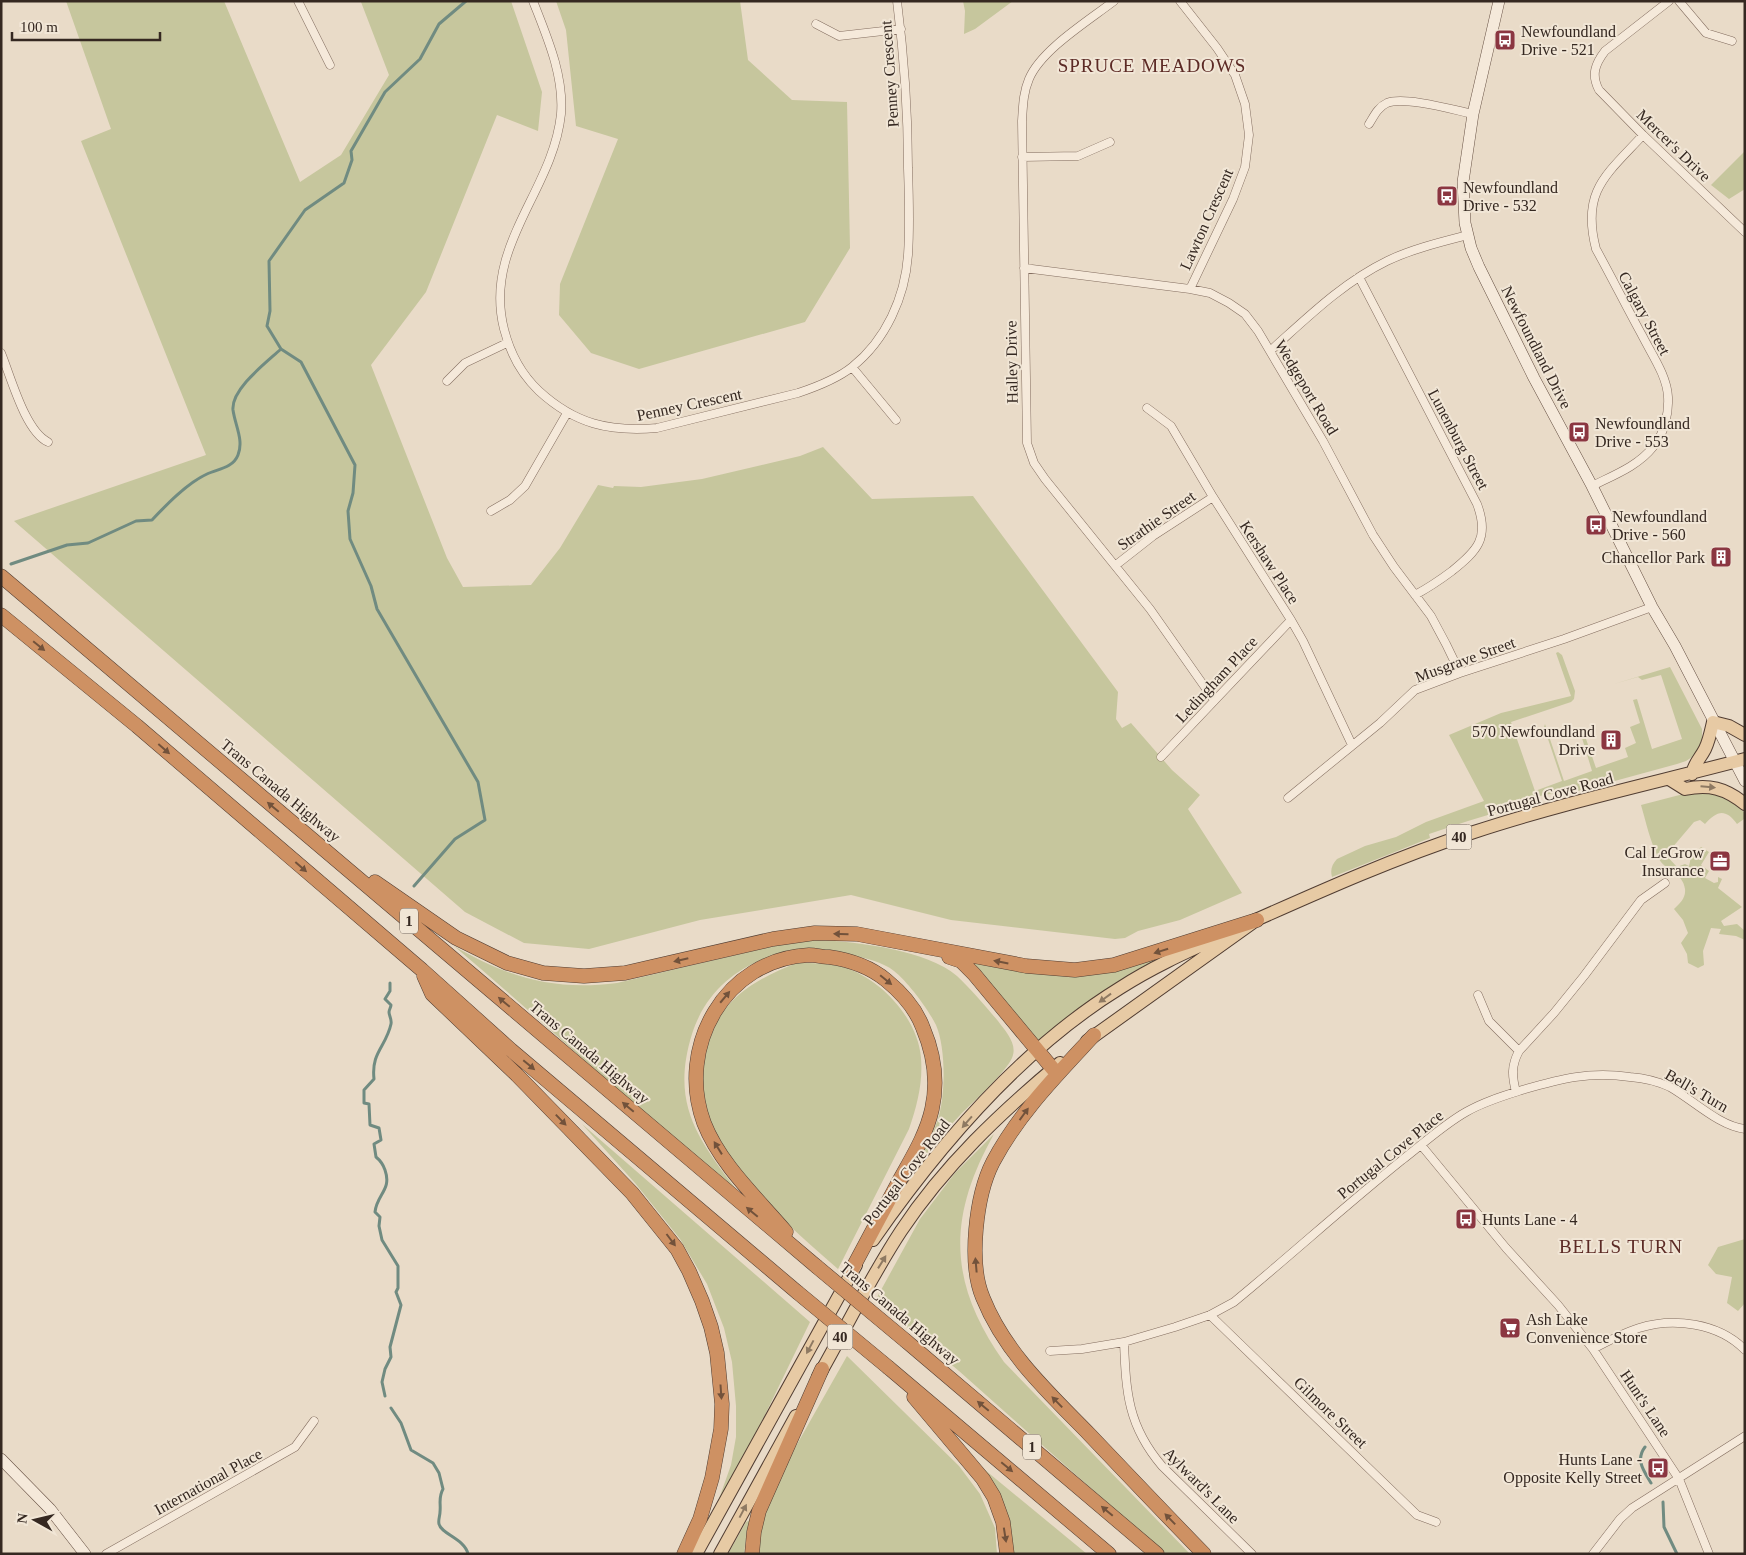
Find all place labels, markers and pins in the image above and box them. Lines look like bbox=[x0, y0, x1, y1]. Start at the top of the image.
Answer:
place label: Newfoundland Drive - 521 bbox=[1521, 23, 1616, 58]
bus stop icon: Newfoundland Drive - 521 bbox=[1493, 28, 1517, 52]
place label: Newfoundland Drive - 532 bbox=[1463, 179, 1558, 214]
bus stop icon: Newfoundland Drive - 532 bbox=[1435, 184, 1459, 208]
place label: Newfoundland Drive - 553 bbox=[1595, 415, 1690, 450]
bus stop icon: Newfoundland Drive - 553 bbox=[1567, 420, 1591, 444]
place label: Newfoundland Drive - 560 bbox=[1612, 508, 1707, 543]
bus stop icon: Newfoundland Drive - 560 bbox=[1584, 513, 1608, 537]
building icon: Chancellor Park bbox=[1709, 545, 1733, 569]
place label: Chancellor Park bbox=[1601, 549, 1705, 566]
place label: 570 Newfoundland Drive bbox=[1472, 723, 1595, 758]
building icon: 570 Newfoundland Drive bbox=[1599, 728, 1623, 752]
place label: Cal LeGrow Insurance bbox=[1624, 844, 1704, 879]
office icon: Cal LeGrow Insurance bbox=[1708, 849, 1732, 873]
bus stop icon: Hunts Lane - 4 bbox=[1454, 1207, 1478, 1231]
place label: Hunts Lane - 4 bbox=[1482, 1211, 1578, 1228]
place label: Ash Lake Convenience Store bbox=[1526, 1311, 1647, 1346]
supermarket icon: Ash Lake Convenience Store bbox=[1498, 1316, 1522, 1340]
place label: Hunts Lane - Opposite Kelly Street bbox=[1503, 1451, 1643, 1487]
bus stop icon: Hunts Lane - Opposite Kelly Street bbox=[1646, 1456, 1670, 1480]

